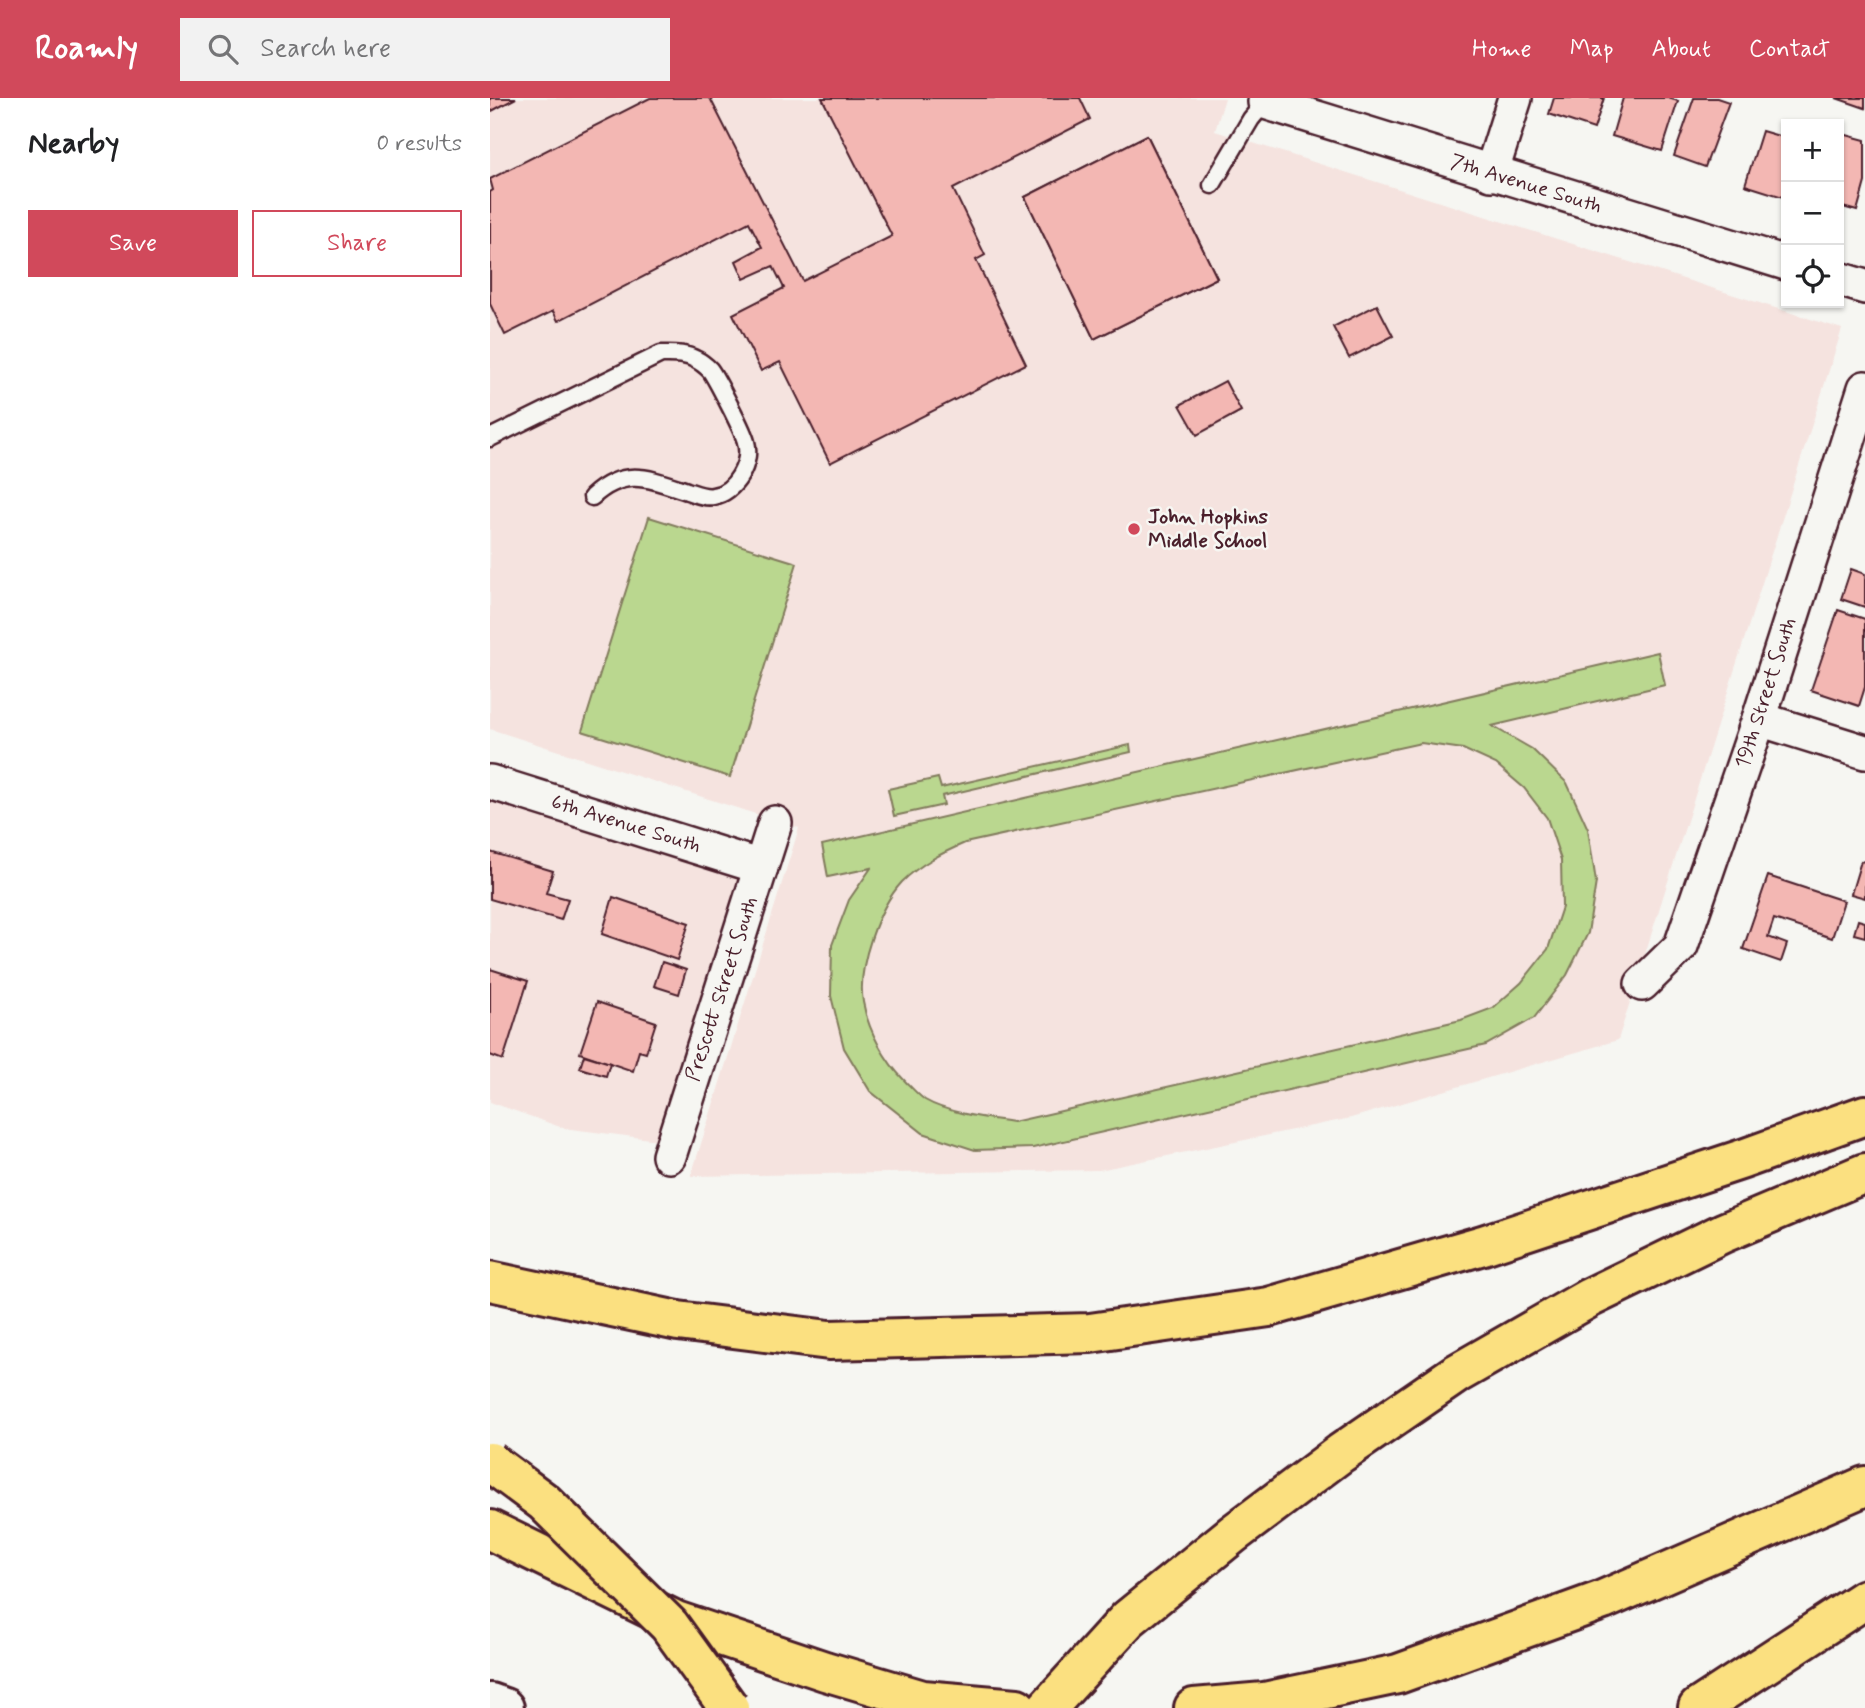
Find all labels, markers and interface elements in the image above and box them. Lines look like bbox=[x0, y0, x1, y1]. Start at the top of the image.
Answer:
search box bbox=[180, 18, 670, 81]
text: Roamly bbox=[35, 27, 138, 71]
icon: search bbox=[204, 30, 242, 68]
text: Search here bbox=[260, 32, 391, 66]
text: Home bbox=[1472, 34, 1532, 65]
text: Map bbox=[1570, 34, 1614, 65]
text: About bbox=[1652, 34, 1711, 65]
text: Contact bbox=[1749, 34, 1830, 65]
map controls bbox=[1781, 119, 1844, 308]
button: + bbox=[1781, 119, 1844, 182]
text: Nearby bbox=[28, 124, 119, 163]
text: 0 results bbox=[376, 129, 462, 159]
street label: 7th Avenue South bbox=[1447, 148, 1605, 220]
button: − bbox=[1781, 182, 1844, 245]
button: Save bbox=[28, 210, 238, 277]
button: Share bbox=[252, 210, 462, 277]
button: locate bbox=[1781, 245, 1844, 308]
place label: John Hopkins Middle School bbox=[1148, 503, 1269, 555]
marker: John Hopkins Middle School bbox=[1126, 521, 1142, 537]
street label: 19th Street South bbox=[1728, 614, 1804, 772]
street label: 6th Avenue South bbox=[548, 788, 704, 860]
street label: Prescott Street South bbox=[679, 893, 765, 1085]

